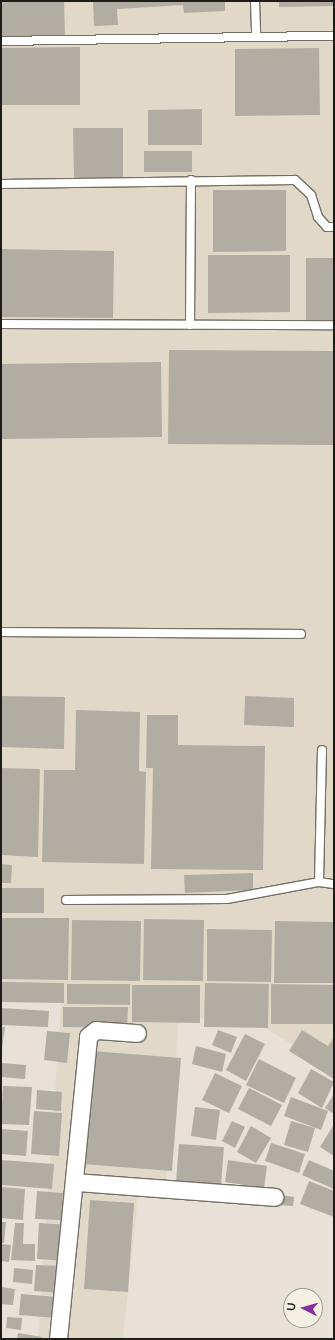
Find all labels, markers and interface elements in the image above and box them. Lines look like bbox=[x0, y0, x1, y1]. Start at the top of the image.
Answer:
north arrow bbox=[283, 1288, 323, 1328]
text: U bbox=[285, 1302, 298, 1312]

